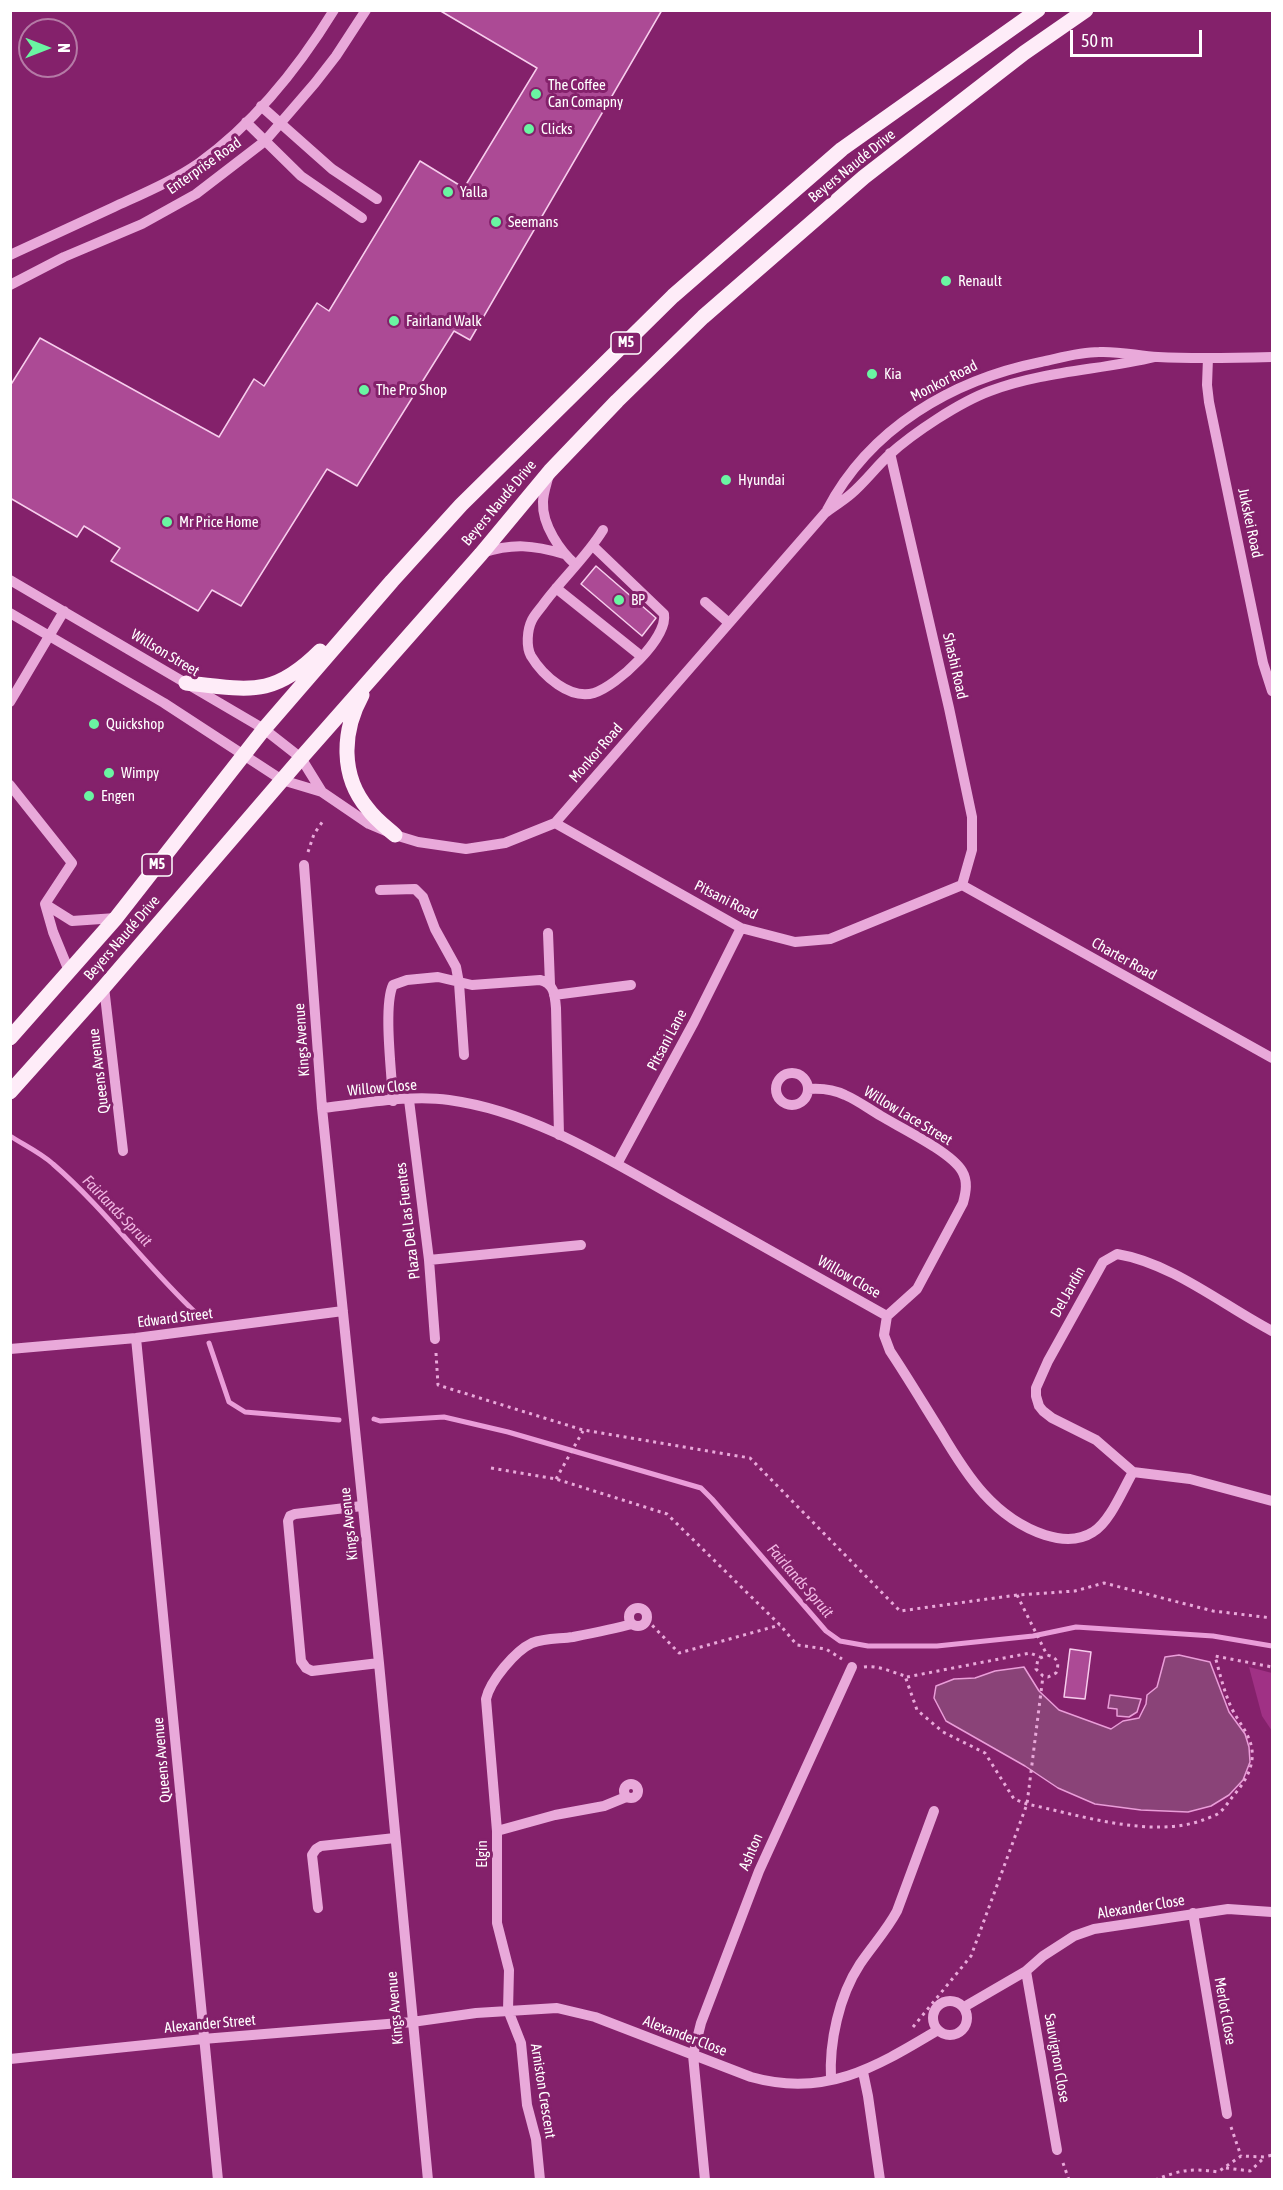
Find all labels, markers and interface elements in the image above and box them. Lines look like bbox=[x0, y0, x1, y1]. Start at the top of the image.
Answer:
north arrow bbox=[18, 18, 78, 78]
scale bar bbox=[1073, 18, 1205, 56]
text: 50 m bbox=[1081, 30, 1113, 51]
text: N bbox=[55, 43, 73, 53]
place label: The Coffee Can Comapny bbox=[548, 76, 623, 111]
marker: The Coffee Can Comapny bbox=[529, 87, 543, 101]
place label: Clicks bbox=[541, 120, 573, 138]
marker: Clicks bbox=[522, 122, 536, 136]
street label: Beyers Naudé Drive bbox=[805, 125, 899, 207]
street label: Enterprise Road bbox=[163, 134, 245, 198]
place label: Yalla bbox=[460, 183, 488, 201]
marker: Yalla bbox=[441, 185, 455, 199]
place label: Seemans bbox=[508, 213, 558, 231]
marker: Seemans bbox=[489, 215, 503, 229]
place label: Renault bbox=[958, 272, 1002, 290]
marker: Renault bbox=[939, 274, 953, 288]
place label: Fairland Walk bbox=[406, 312, 482, 330]
marker: Fairland Walk bbox=[387, 314, 401, 328]
road number: M5 bbox=[611, 332, 641, 354]
street label: Monkor Road bbox=[907, 356, 981, 406]
place label: Kia bbox=[884, 365, 902, 383]
marker: Kia bbox=[865, 367, 879, 381]
place label: The Pro Shop bbox=[376, 381, 447, 399]
marker: The Pro Shop bbox=[357, 383, 371, 397]
street label: Beyers Naudé Drive bbox=[458, 456, 540, 550]
place label: Hyundai bbox=[738, 471, 785, 489]
marker: Hyundai bbox=[719, 473, 733, 487]
street label: Jukskei Road bbox=[1234, 486, 1266, 560]
place label: Mr Price Home bbox=[179, 513, 259, 531]
marker: Mr Price Home bbox=[160, 515, 174, 529]
place label: BP bbox=[631, 591, 645, 609]
marker: BP bbox=[612, 593, 626, 607]
street label: Willson Street bbox=[127, 625, 203, 681]
street label: Shashi Road bbox=[939, 631, 971, 701]
place label: Quickshop bbox=[106, 715, 164, 733]
marker: Quickshop bbox=[87, 717, 101, 731]
street label: Monkor Road bbox=[565, 720, 627, 786]
place label: Wimpy bbox=[121, 764, 159, 782]
marker: Wimpy bbox=[102, 766, 116, 780]
place label: Engen bbox=[101, 787, 135, 805]
marker: Engen bbox=[82, 789, 96, 803]
road number: M5 bbox=[142, 854, 172, 876]
street label: Pitsani Road bbox=[691, 876, 761, 924]
street label: Beyers Naudé Drive bbox=[80, 892, 164, 984]
street label: Charter Road bbox=[1088, 934, 1160, 984]
street label: Kings Avenue bbox=[290, 1003, 314, 1077]
street label: Pitsani Lane bbox=[643, 1006, 691, 1074]
street label: Queens Avenue bbox=[85, 1027, 113, 1115]
street label: Willow Close bbox=[346, 1076, 418, 1100]
street label: Willow Lace Street bbox=[860, 1082, 956, 1150]
street label: Plaza Del Las Fuentes bbox=[392, 1162, 424, 1280]
water label: Fairlands Spruit bbox=[78, 1171, 156, 1251]
street label: Willow Close bbox=[814, 1252, 884, 1302]
street label: Del Jardin bbox=[1047, 1263, 1089, 1321]
street label: Edward Street bbox=[136, 1304, 214, 1332]
street label: Kings Avenue bbox=[336, 1487, 362, 1561]
water label: Fairlands Spruit bbox=[763, 1540, 837, 1622]
street label: Queens Avenue bbox=[149, 1717, 175, 1803]
street label: Ashton bbox=[735, 1831, 767, 1873]
street label: Elgin bbox=[473, 1840, 491, 1868]
street label: Alexander Close bbox=[1096, 1891, 1186, 1923]
street label: Kings Avenue bbox=[383, 1971, 407, 2045]
street label: Merlot Close bbox=[1210, 1976, 1240, 2046]
street label: Alexander Street bbox=[164, 2011, 256, 2037]
street label: Alexander Close bbox=[641, 2012, 729, 2060]
street label: Sauvignon Close bbox=[1040, 2012, 1074, 2104]
street label: Arniston Crescent bbox=[527, 2042, 559, 2140]

